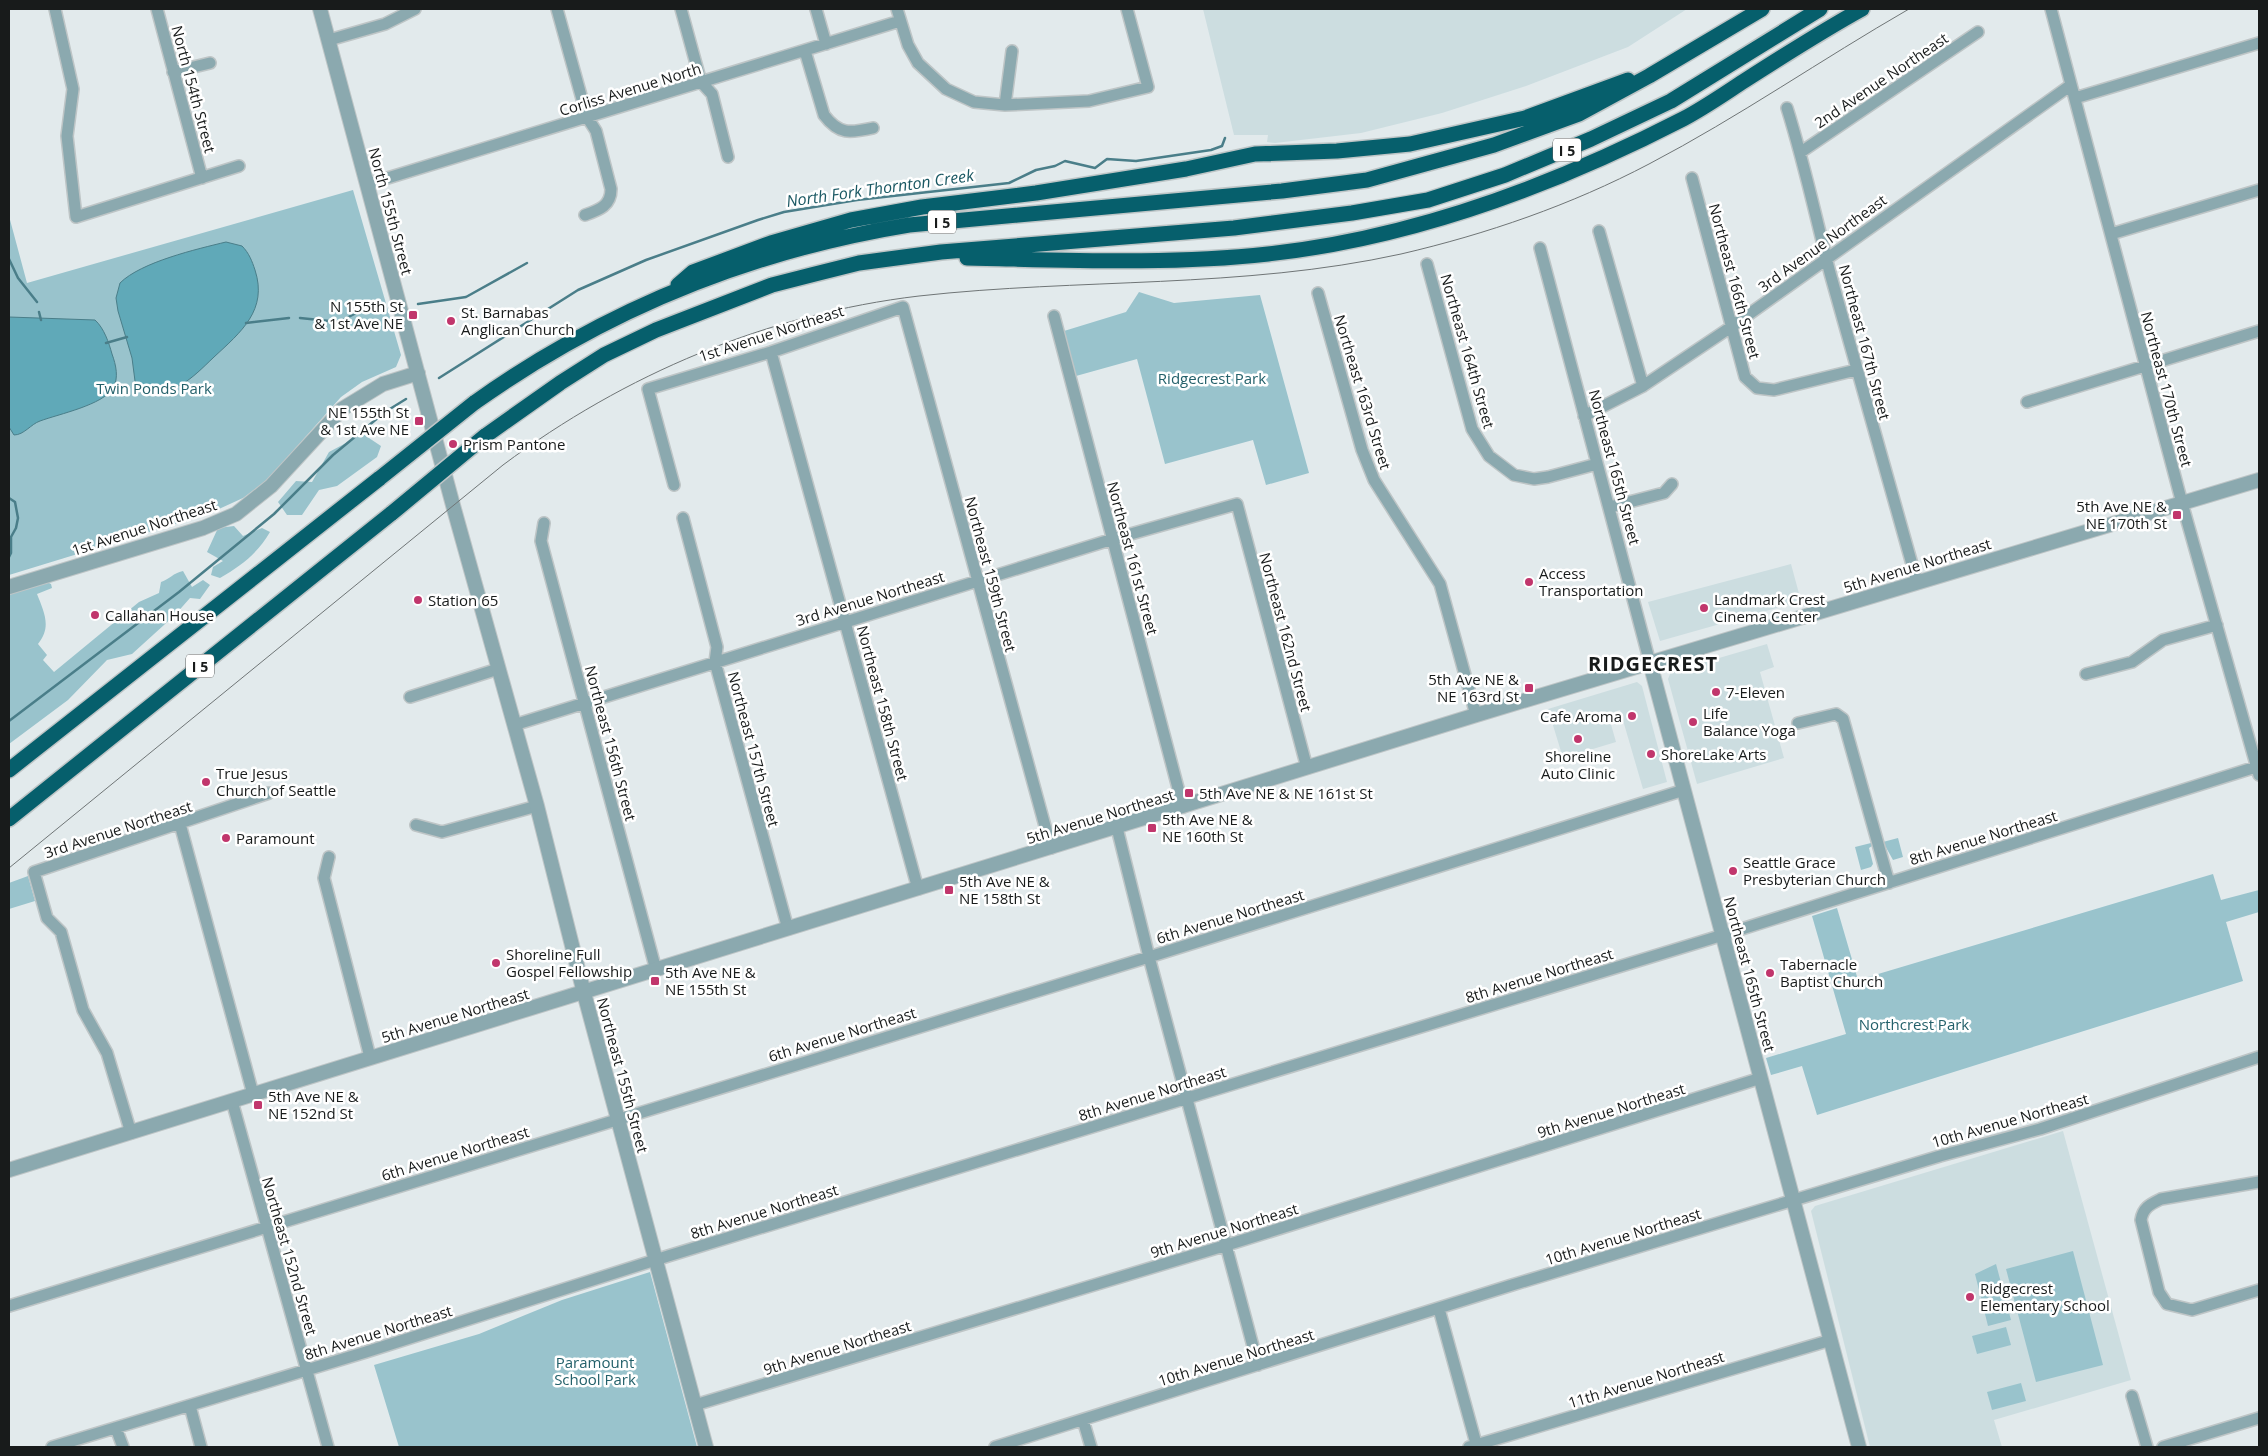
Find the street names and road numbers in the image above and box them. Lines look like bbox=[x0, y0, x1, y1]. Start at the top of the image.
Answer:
street label: North 154th Street bbox=[167, 23, 221, 155]
street label: 2nd Avenue Northeast bbox=[1810, 28, 1952, 132]
street label: Corliss Avenue North bbox=[557, 58, 703, 120]
road number: I 5 bbox=[1553, 138, 1581, 162]
street label: North 155th Street bbox=[364, 145, 418, 277]
street label: 3rd Avenue Northeast bbox=[1754, 190, 1890, 296]
street label: Northeast 166th Street bbox=[1705, 201, 1765, 361]
road number: I 5 bbox=[928, 210, 956, 233]
street label: Northeast 167th Street bbox=[1835, 262, 1895, 422]
street label: Northeast 164th Street bbox=[1436, 271, 1500, 431]
street label: 1st Avenue Northeast bbox=[696, 300, 846, 366]
street label: Northeast 170th Street bbox=[2137, 309, 2197, 469]
street label: Northeast 163rd Street bbox=[1330, 312, 1396, 472]
street label: Northeast 165th Street bbox=[1585, 387, 1645, 547]
street label: Northeast 161st Street bbox=[1103, 479, 1163, 637]
street label: 1st Avenue Northeast bbox=[69, 494, 219, 560]
street label: Northeast 159th Street bbox=[961, 494, 1021, 654]
street label: 5th Avenue Northeast bbox=[1841, 533, 1993, 597]
street label: Northeast 162nd Street bbox=[1255, 550, 1317, 714]
street label: 3rd Avenue Northeast bbox=[793, 566, 947, 630]
street label: Northeast 158th Street bbox=[853, 623, 913, 783]
road number: I 5 bbox=[186, 654, 214, 678]
street label: Northeast 156th Street bbox=[581, 663, 641, 823]
street label: Northeast 157th Street bbox=[724, 669, 784, 829]
street label: 5th Avenue Northeast bbox=[1024, 784, 1176, 848]
street label: 3rd Avenue Northeast bbox=[42, 796, 194, 862]
street label: 8th Avenue Northeast bbox=[1907, 805, 2059, 869]
street label: 6th Avenue Northeast bbox=[1154, 884, 1306, 948]
street label: Northeast 165th Street bbox=[1720, 894, 1780, 1054]
street label: 8th Avenue Northeast bbox=[1463, 943, 1615, 1007]
street label: 5th Avenue Northeast bbox=[379, 983, 531, 1047]
street label: Northeast 155th Street bbox=[593, 995, 653, 1155]
street label: 6th Avenue Northeast bbox=[766, 1002, 918, 1066]
street label: 8th Avenue Northeast bbox=[1076, 1061, 1228, 1125]
street label: 9th Avenue Northeast bbox=[1535, 1078, 1687, 1142]
street label: 10th Avenue Northeast bbox=[1929, 1088, 2091, 1152]
street label: 6th Avenue Northeast bbox=[379, 1121, 531, 1185]
street label: Northeast 152nd Street bbox=[258, 1174, 322, 1338]
street label: 8th Avenue Northeast bbox=[688, 1179, 840, 1243]
street label: 9th Avenue Northeast bbox=[1148, 1198, 1300, 1262]
street label: 10th Avenue Northeast bbox=[1543, 1203, 1703, 1269]
street label: 8th Avenue Northeast bbox=[302, 1300, 454, 1364]
street label: 9th Avenue Northeast bbox=[761, 1315, 913, 1379]
street label: 10th Avenue Northeast bbox=[1156, 1324, 1316, 1390]
street label: 11th Avenue Northeast bbox=[1566, 1346, 1726, 1412]

